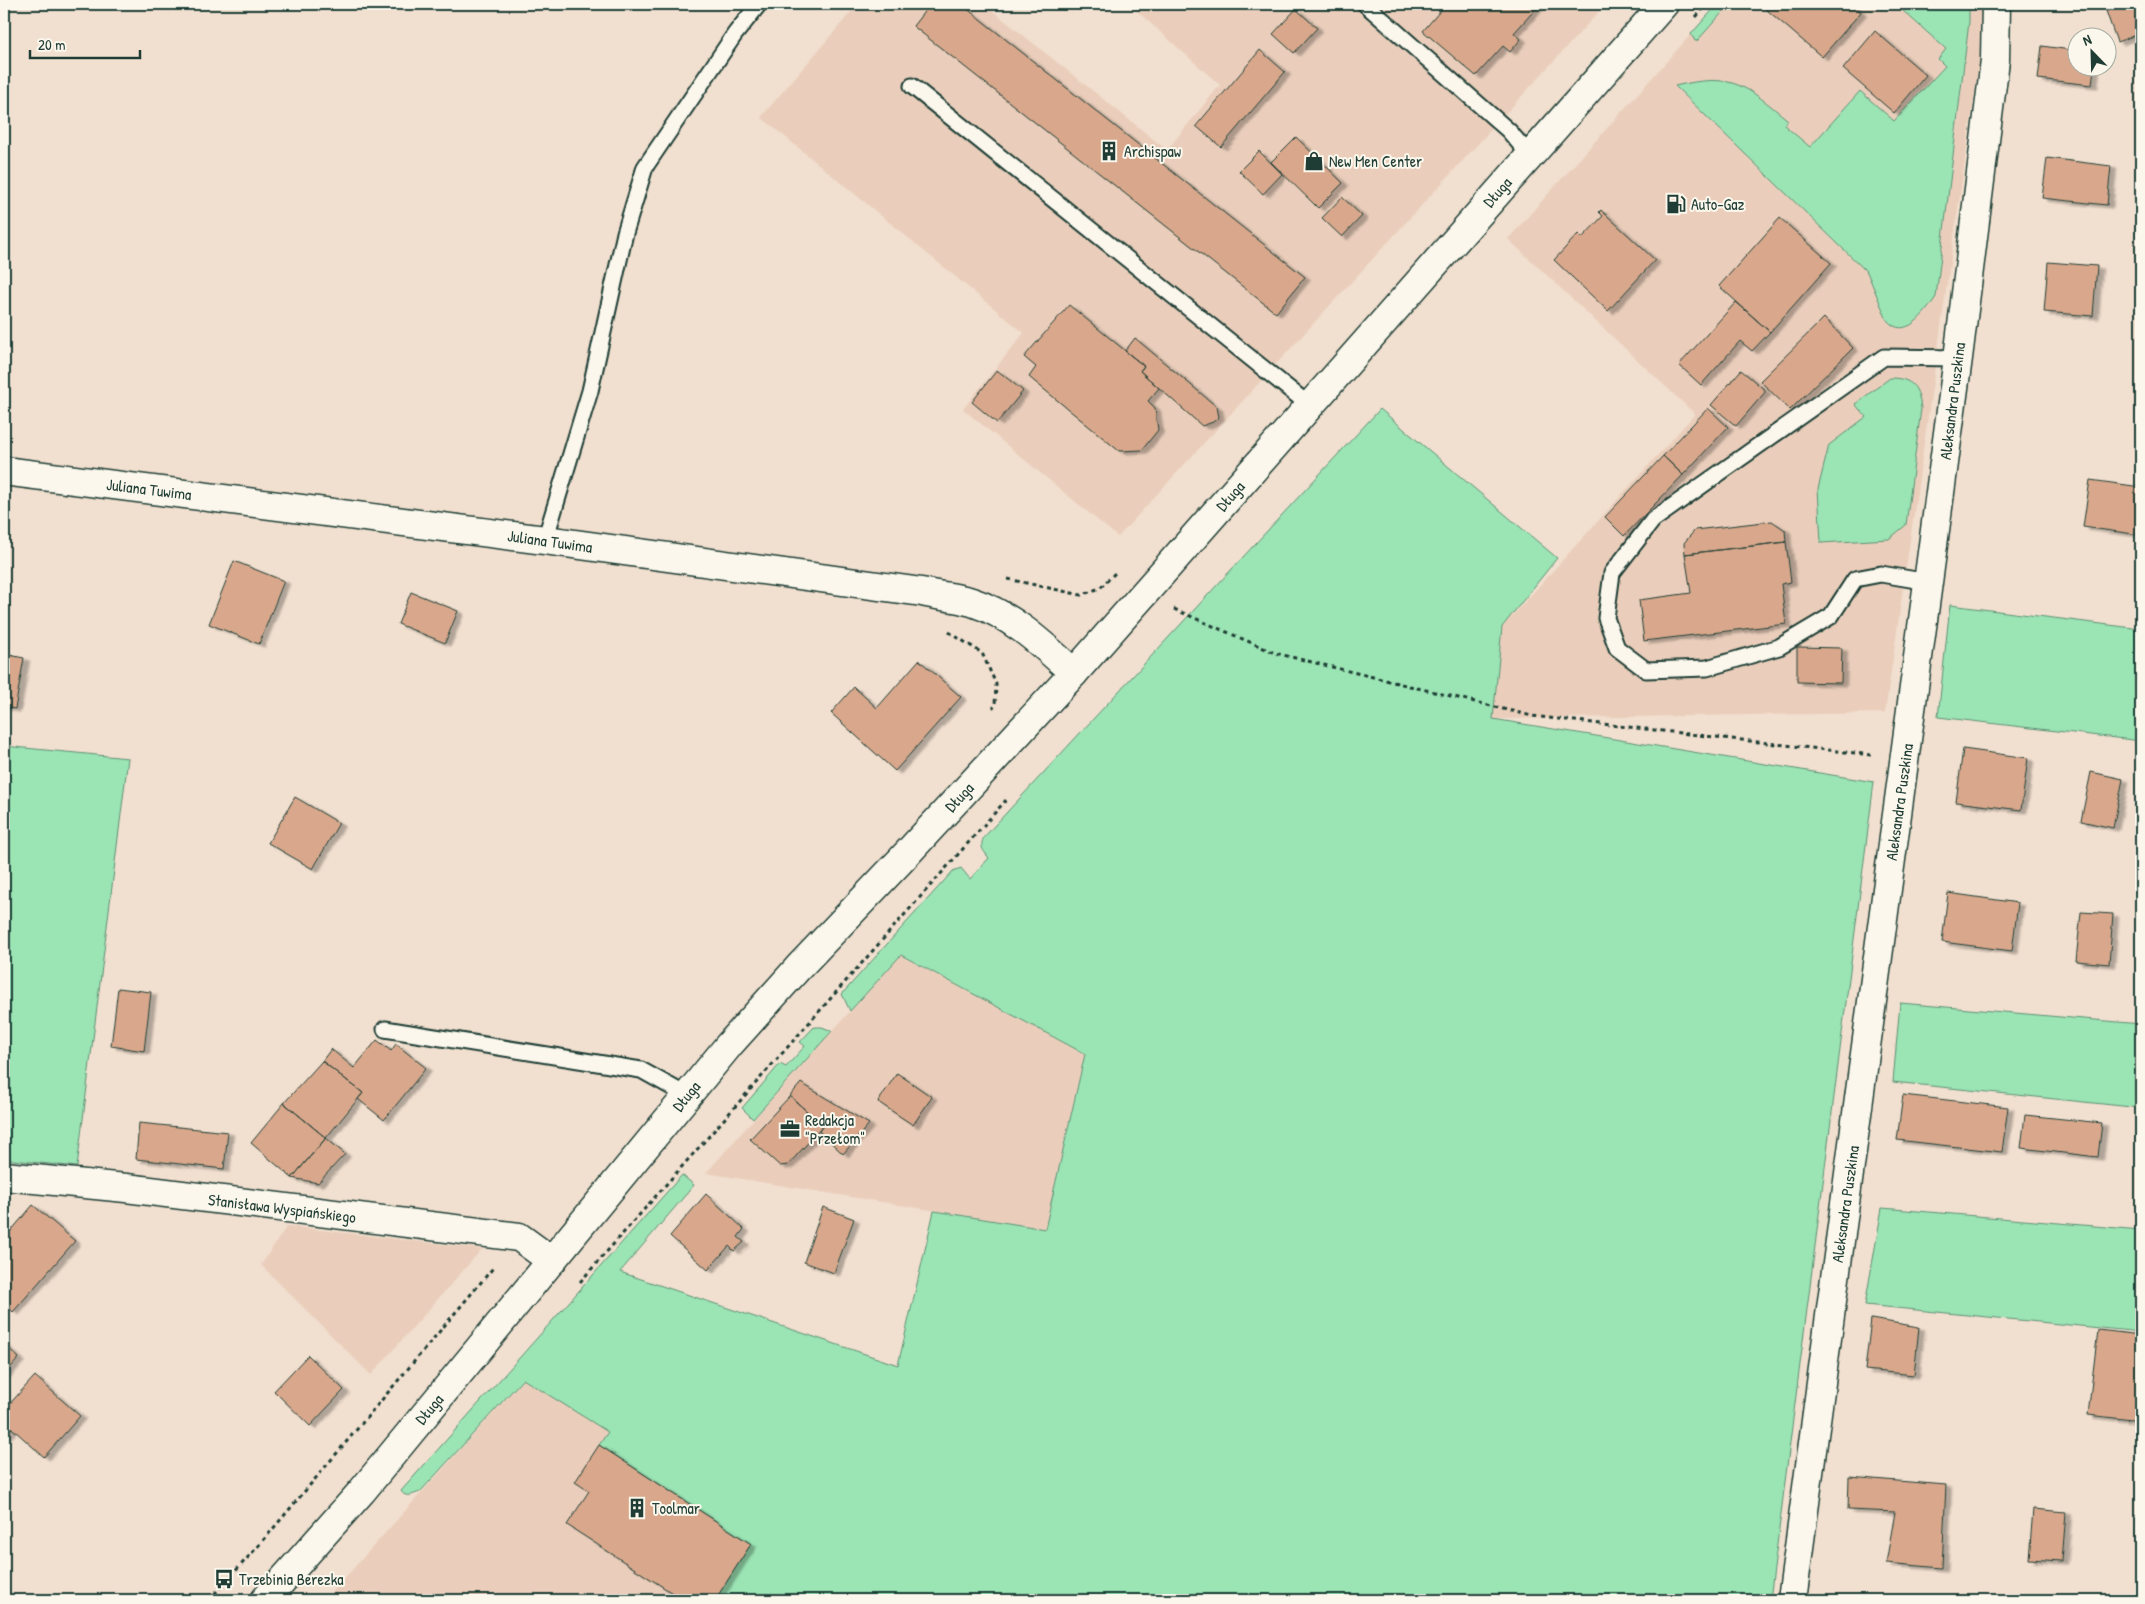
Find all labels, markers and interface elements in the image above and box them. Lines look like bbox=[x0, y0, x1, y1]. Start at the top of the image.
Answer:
scale bar bbox=[30, 28, 140, 60]
north arrow bbox=[2068, 28, 2118, 78]
text: N bbox=[2080, 29, 2094, 50]
text: 20 m bbox=[38, 34, 65, 55]
building icon: Archispaw bbox=[1098, 140, 1120, 162]
place label: Archispaw bbox=[1124, 140, 1181, 162]
shop icon: New Men Center bbox=[1303, 150, 1325, 172]
place label: New Men Center bbox=[1329, 150, 1422, 172]
street label: Długa bbox=[1478, 172, 1516, 212]
fuel station icon: Auto-Gaz bbox=[1665, 193, 1687, 215]
place label: Auto-Gaz bbox=[1691, 193, 1745, 215]
street label: Aleksandra Puszkina bbox=[1934, 341, 1970, 461]
street label: Juliana Tuwima bbox=[105, 473, 193, 505]
street label: Długa bbox=[1211, 476, 1249, 516]
street label: Juliana Tuwima bbox=[506, 524, 594, 558]
street label: Aleksandra Puszkina bbox=[1880, 742, 1918, 862]
street label: Długa bbox=[940, 777, 978, 817]
street label: Długa bbox=[667, 1076, 705, 1116]
place label: Redakcja "Przełom" bbox=[805, 1109, 865, 1149]
office icon: Redakcja "Przełom" bbox=[779, 1118, 801, 1140]
street label: Aleksandra Puszkina bbox=[1826, 1144, 1864, 1264]
street label: Stanisława Wyspiańskiego bbox=[207, 1188, 358, 1228]
street label: Długa bbox=[410, 1389, 448, 1429]
building icon: Toolmar bbox=[626, 1497, 648, 1519]
place label: Toolmar bbox=[652, 1497, 700, 1519]
bus stop icon: Trzebinia Berezka bbox=[213, 1568, 235, 1590]
place label: Trzebinia Berezka bbox=[239, 1568, 344, 1590]

